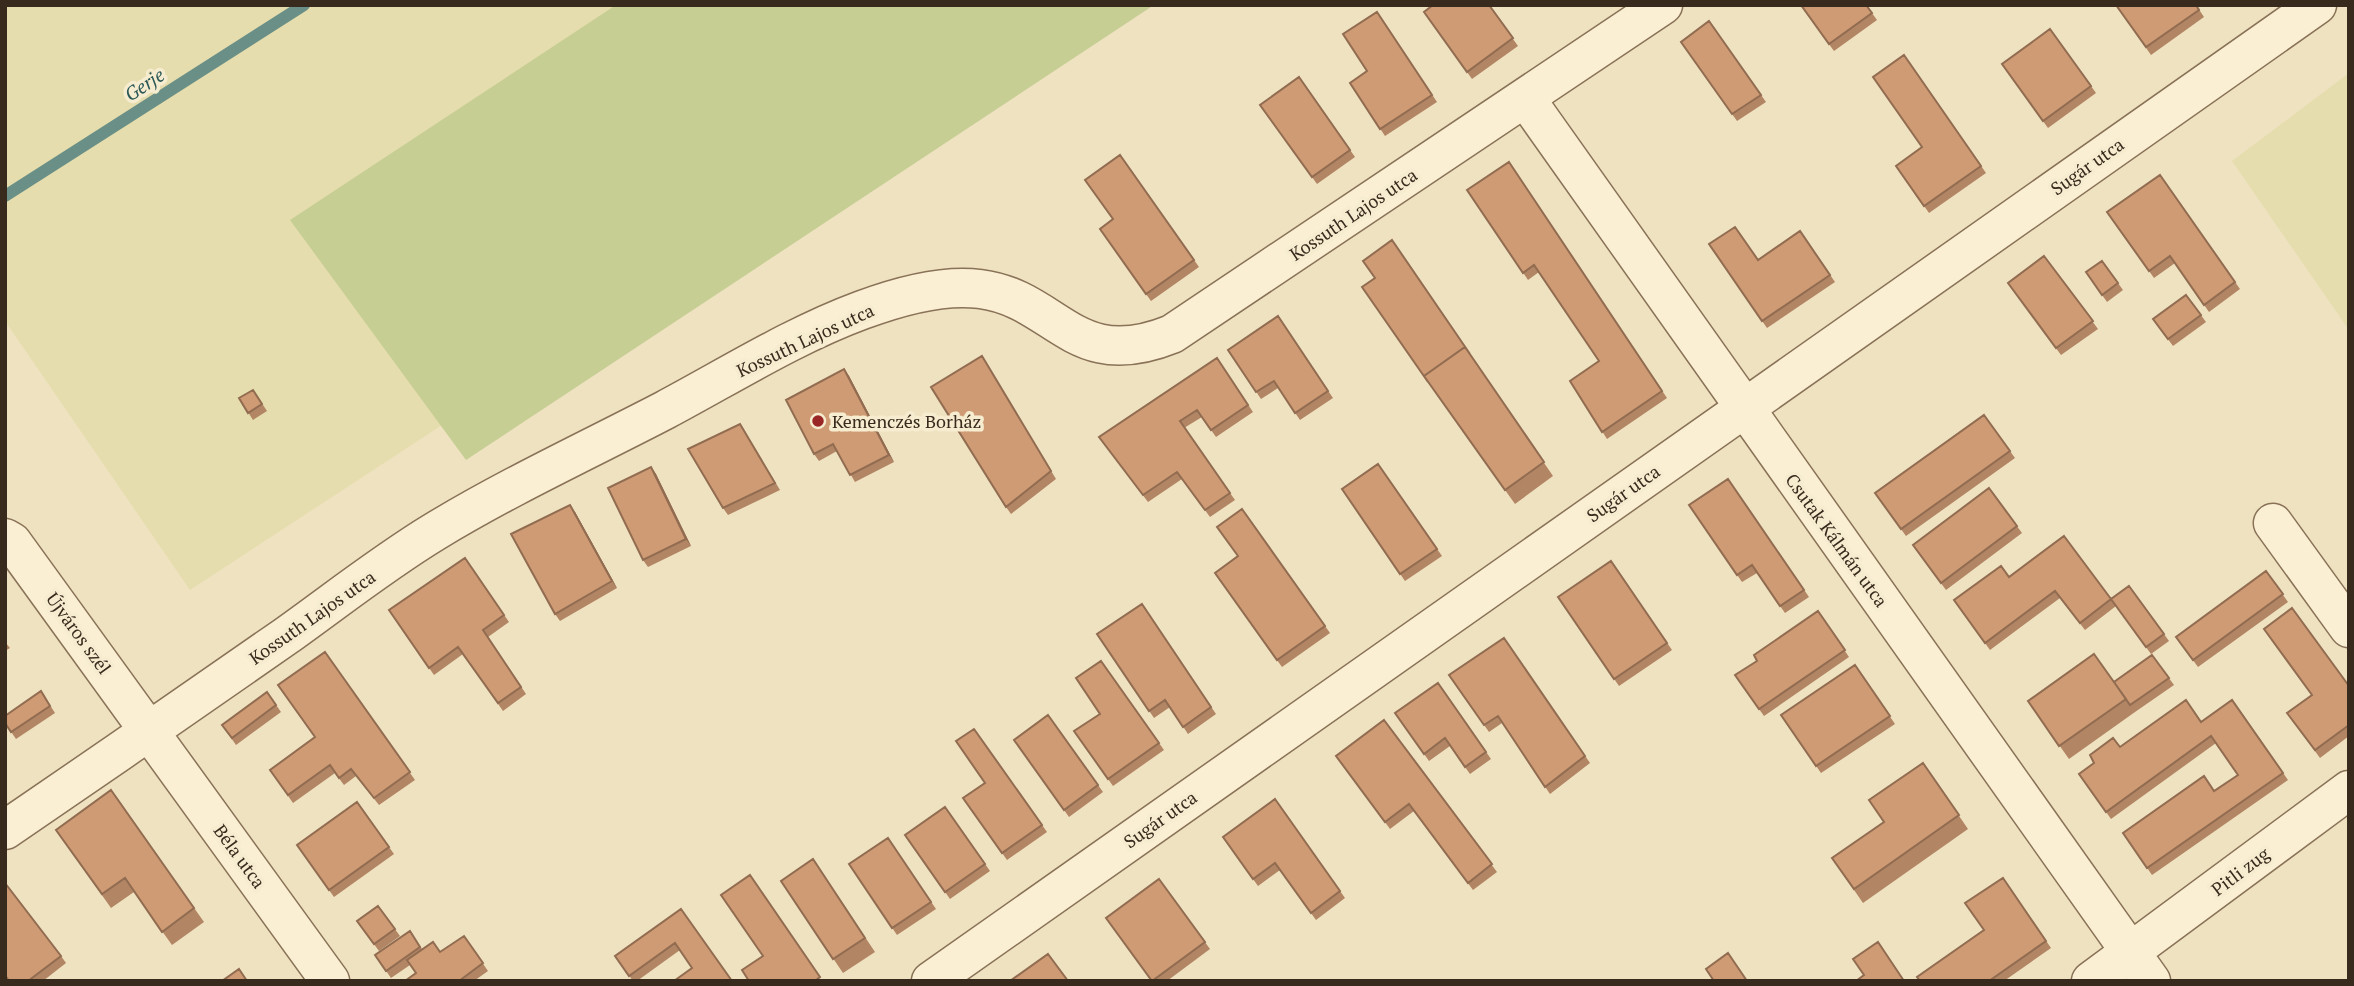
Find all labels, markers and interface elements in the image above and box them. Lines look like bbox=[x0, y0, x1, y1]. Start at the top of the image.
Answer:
water label: Gerje bbox=[119, 62, 169, 106]
street label: Sugár utca bbox=[2046, 132, 2128, 200]
street label: Kossuth Lajos utca bbox=[1285, 162, 1421, 266]
street label: Kossuth Lajos utca bbox=[732, 298, 878, 382]
place label: Kemenczés Borház bbox=[832, 409, 981, 433]
marker: Kemenczés Borház bbox=[810, 413, 826, 429]
street label: Sugár utca bbox=[1582, 459, 1664, 527]
street label: Csutak Kálmán utca bbox=[1780, 468, 1894, 612]
street label: Kossuth Lajos utca bbox=[244, 564, 380, 670]
street label: Újváros szél bbox=[41, 587, 117, 679]
street label: Sugár utca bbox=[1119, 785, 1201, 853]
street label: Béla utca bbox=[209, 819, 271, 893]
street label: Pitli zug bbox=[2206, 841, 2274, 901]

